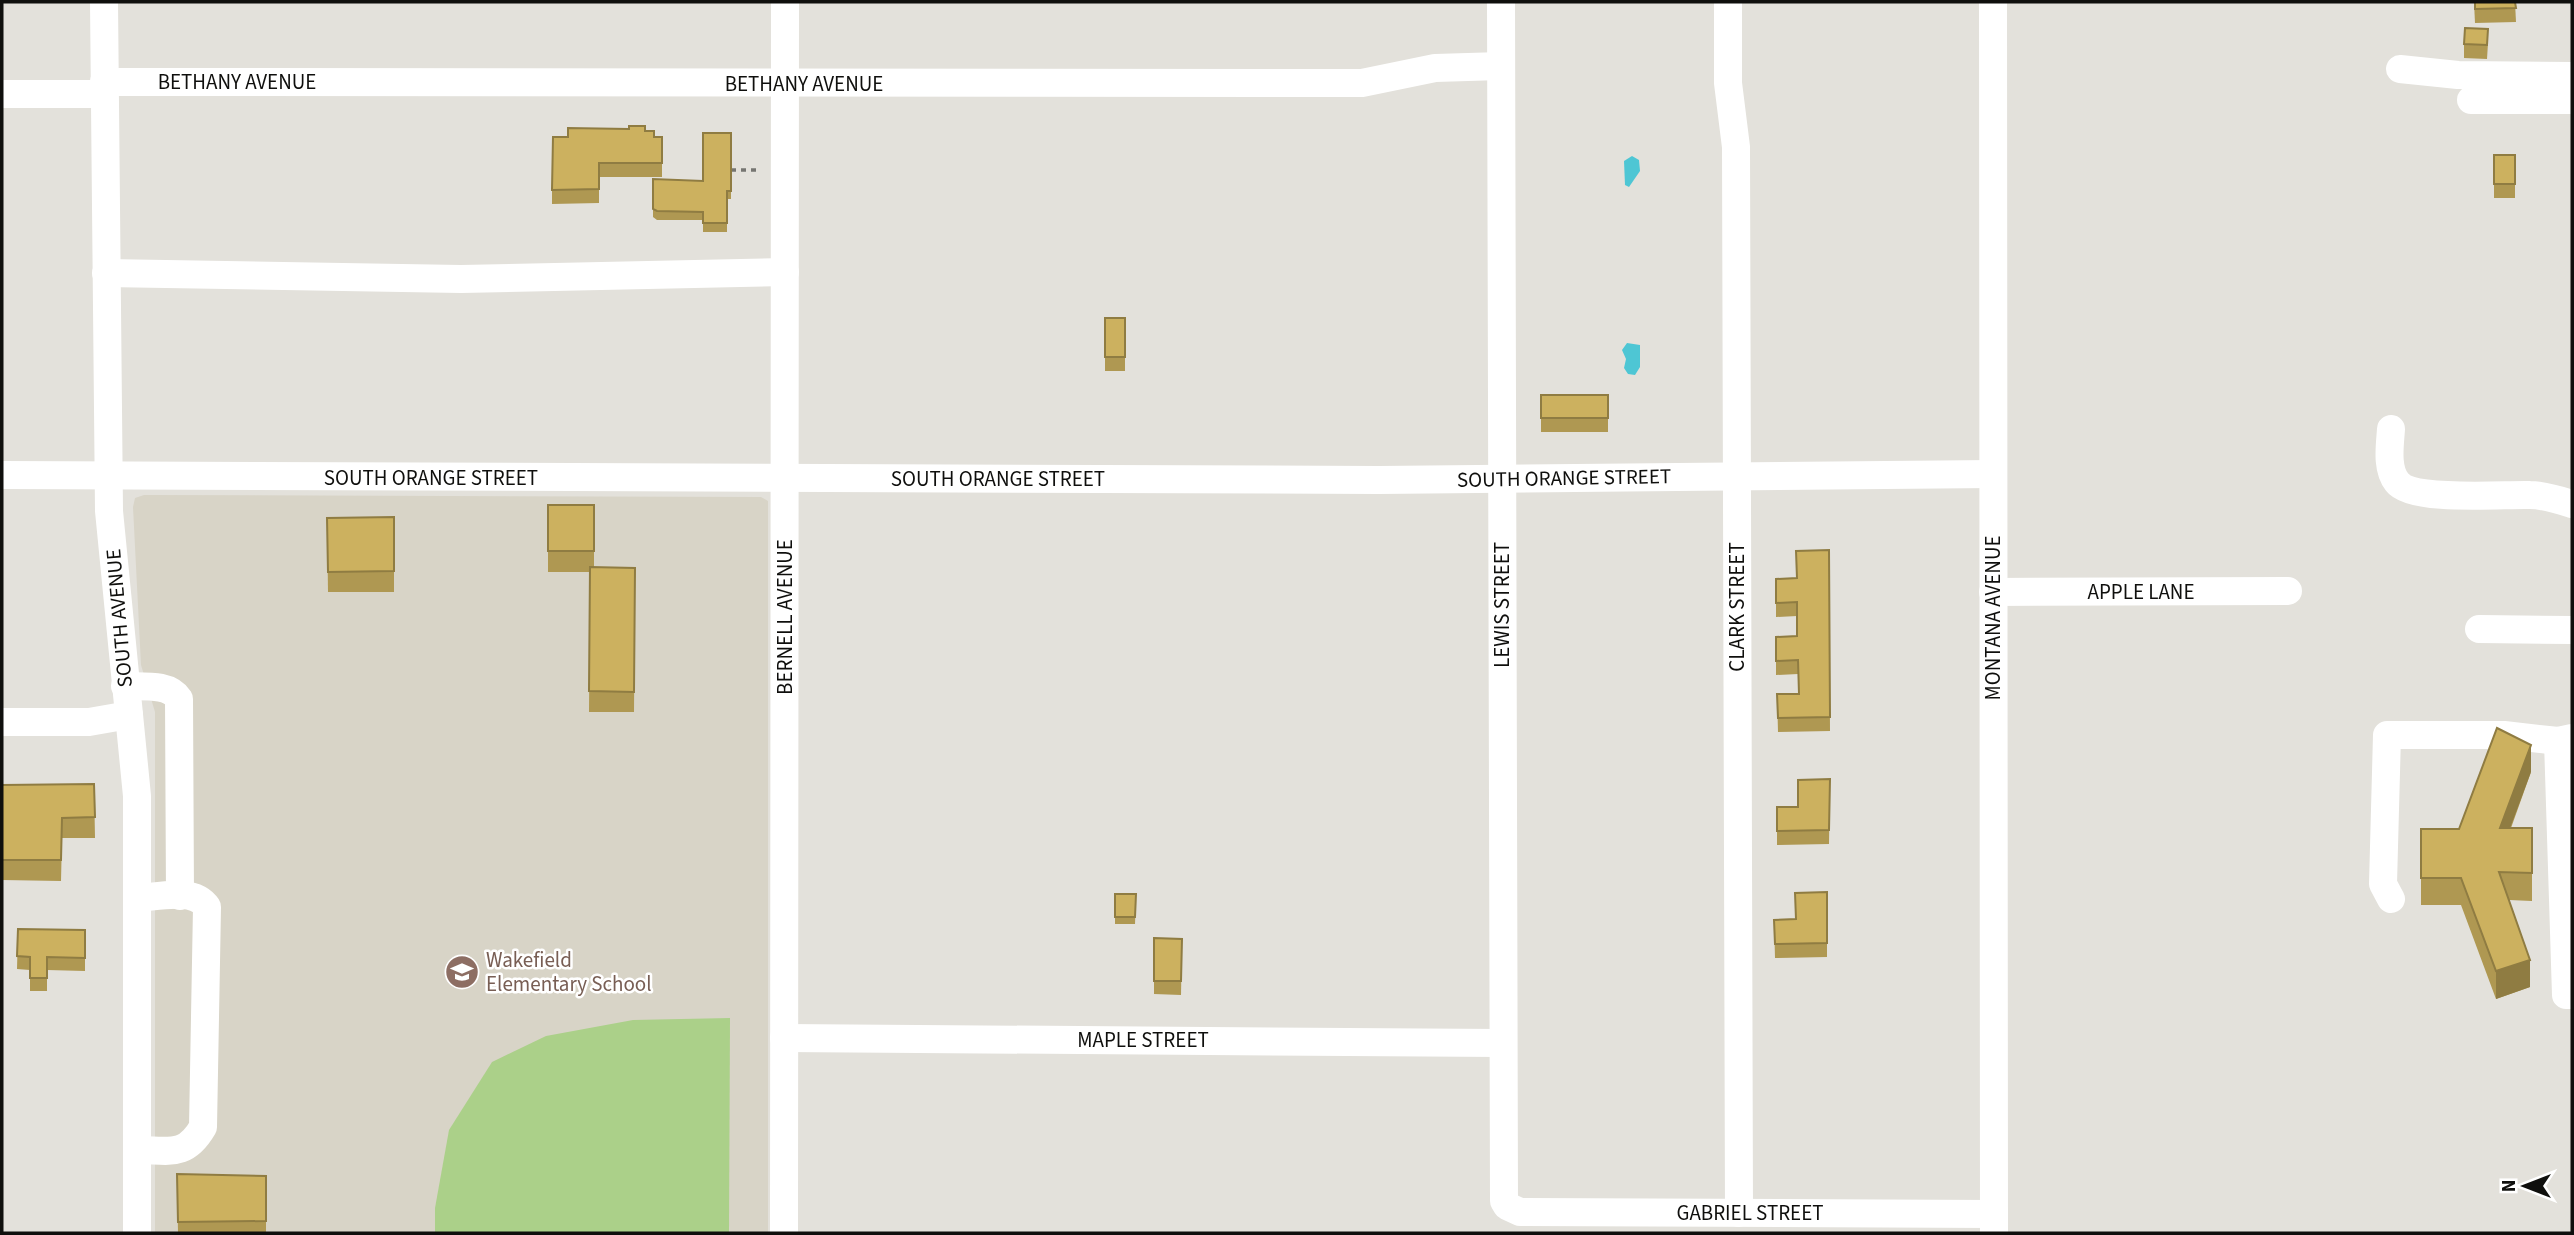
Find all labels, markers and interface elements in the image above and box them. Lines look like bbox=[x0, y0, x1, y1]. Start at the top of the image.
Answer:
street label: BETHANY AVENUE bbox=[158, 67, 316, 97]
street label: BETHANY AVENUE bbox=[725, 69, 883, 99]
street label: SOUTH ORANGE STREET bbox=[1457, 461, 1671, 495]
street label: SOUTH ORANGE STREET bbox=[324, 463, 538, 493]
street label: SOUTH ORANGE STREET bbox=[891, 464, 1105, 494]
street label: MONTANA AVENUE bbox=[1978, 535, 2008, 701]
street label: BERNELL AVENUE bbox=[770, 539, 800, 695]
street label: LEWIS STREET bbox=[1487, 542, 1517, 668]
street label: CLARK STREET bbox=[1722, 542, 1752, 672]
street label: SOUTH AVENUE bbox=[98, 547, 140, 689]
street label: APPLE LANE bbox=[2088, 577, 2194, 607]
place label: Wakefield Elementary School bbox=[486, 945, 652, 999]
school or university icon: Wakefield Elementary School bbox=[443, 953, 481, 991]
street label: MAPLE STREET bbox=[1077, 1025, 1209, 1055]
north arrow bbox=[2490, 1151, 2560, 1221]
text: N bbox=[2496, 1180, 2523, 1192]
street label: GABRIEL STREET bbox=[1677, 1198, 1823, 1228]

